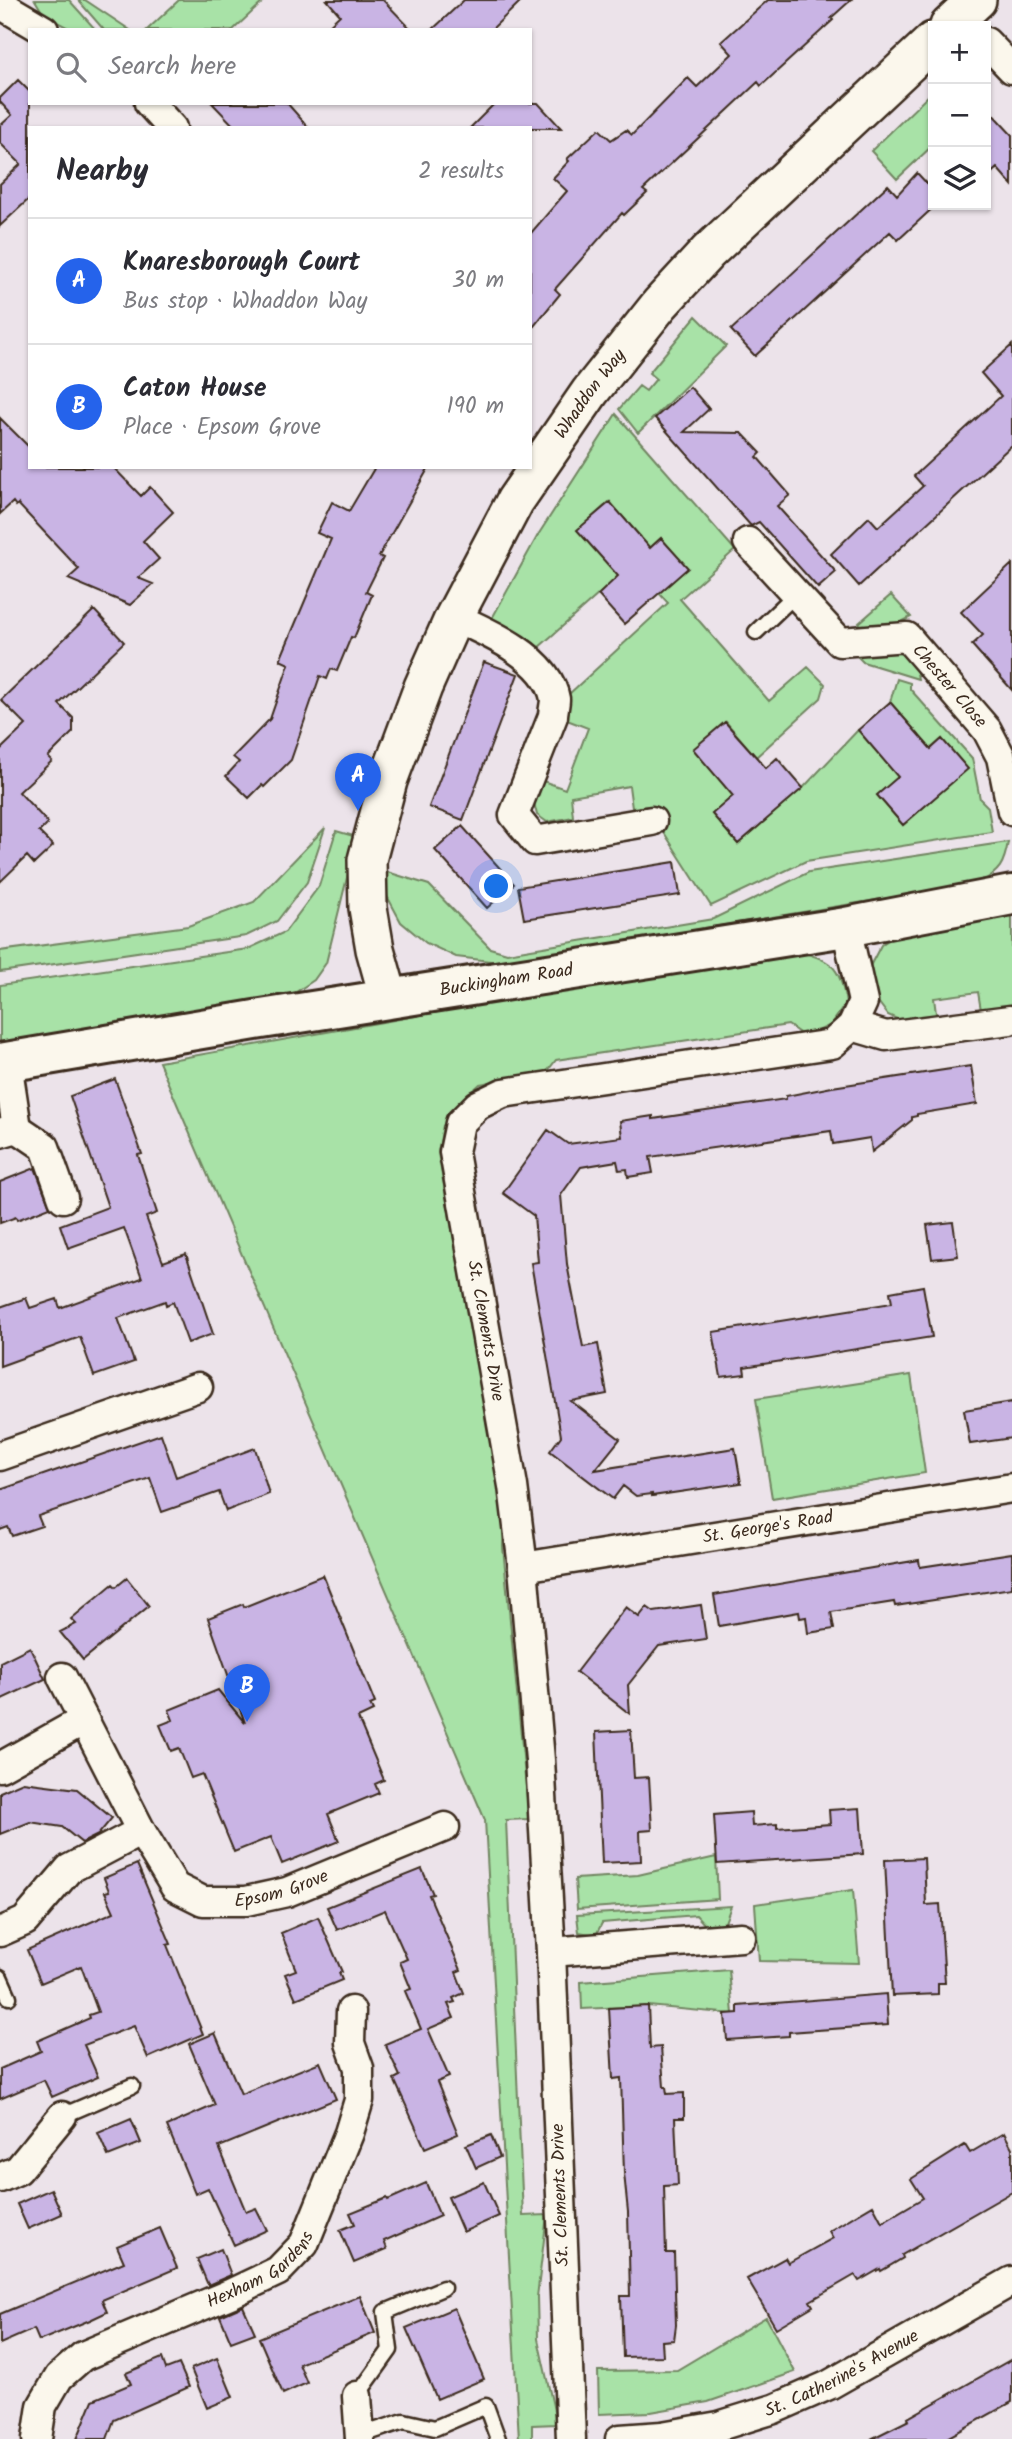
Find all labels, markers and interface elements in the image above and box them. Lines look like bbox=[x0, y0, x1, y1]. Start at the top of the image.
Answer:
map controls bbox=[928, 21, 991, 210]
button: + bbox=[928, 21, 991, 84]
search box bbox=[28, 28, 532, 105]
text: Search here bbox=[108, 46, 236, 88]
icon: search bbox=[52, 48, 90, 86]
button: − bbox=[928, 84, 991, 147]
button: layers bbox=[928, 147, 991, 210]
text: Nearby bbox=[56, 148, 148, 196]
text: 2 results bbox=[418, 154, 504, 190]
text: Knaresborough Court bbox=[123, 242, 360, 284]
text: A bbox=[72, 263, 86, 299]
text: 30 m bbox=[452, 263, 504, 299]
text: Bus stop · Whaddon Way bbox=[123, 284, 367, 320]
street label: Whaddon Way bbox=[547, 342, 634, 445]
text: Caton House bbox=[123, 368, 267, 410]
text: B bbox=[72, 389, 86, 425]
text: 190 m bbox=[447, 389, 504, 425]
text: Place · Epsom Grove bbox=[123, 410, 321, 446]
street label: Chester Close bbox=[905, 637, 994, 735]
pin: A bbox=[335, 753, 381, 811]
your location bbox=[479, 869, 513, 903]
street label: Buckingham Road bbox=[437, 955, 576, 1005]
street label: St. Clements Drive bbox=[458, 1258, 512, 1404]
street label: St. George's Road bbox=[701, 1502, 836, 1552]
pin: B bbox=[224, 1664, 270, 1722]
street label: Epsom Grove bbox=[235, 1862, 333, 1916]
street label: St. Clements Drive bbox=[544, 2123, 578, 2267]
street label: Hexham Gardens bbox=[202, 2227, 322, 2317]
street label: St. Catherine's Avenue bbox=[761, 2322, 925, 2425]

